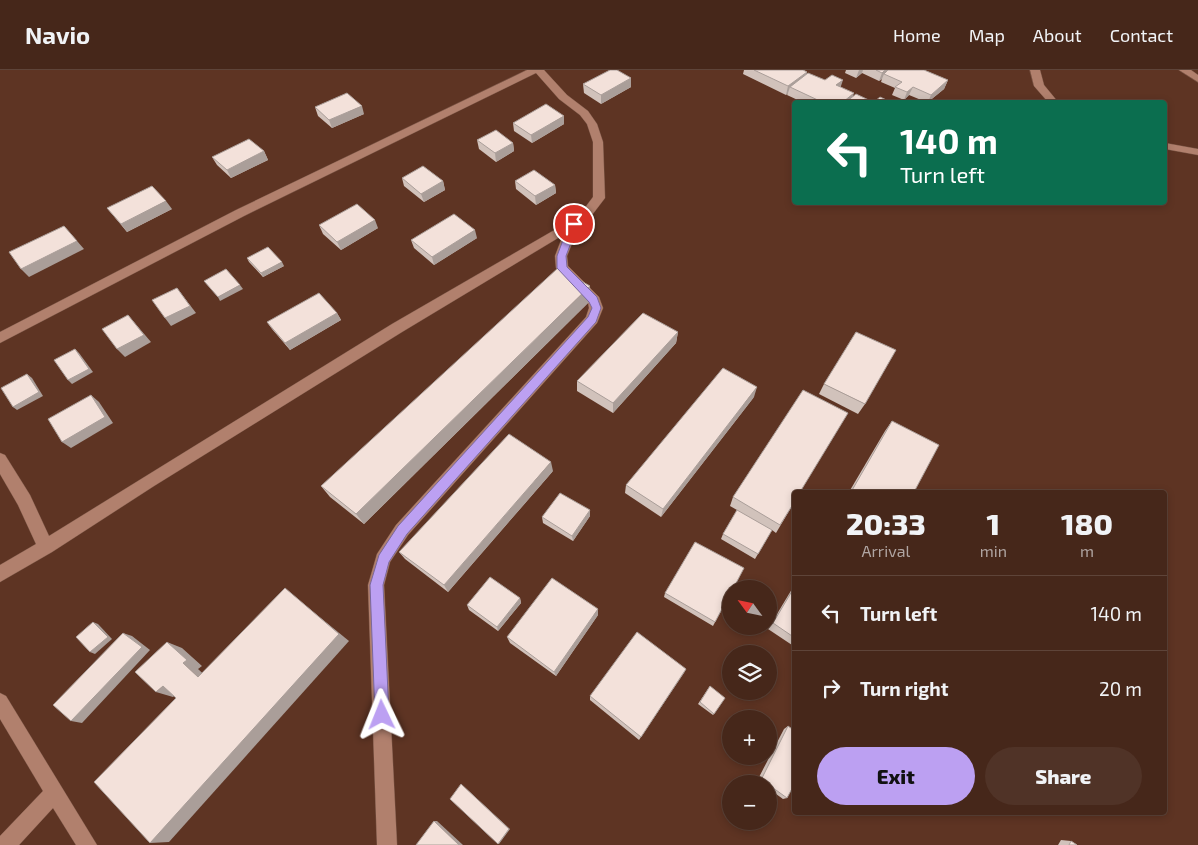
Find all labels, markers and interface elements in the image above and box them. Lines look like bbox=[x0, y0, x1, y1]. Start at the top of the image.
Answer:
text: Navio bbox=[25, 20, 90, 49]
text: Home bbox=[893, 24, 941, 46]
text: Map bbox=[969, 24, 1005, 46]
text: About bbox=[1033, 24, 1082, 46]
text: Contact bbox=[1110, 24, 1173, 46]
text: 140 m bbox=[900, 119, 998, 161]
icon: left bbox=[817, 120, 882, 185]
text: Turn left bbox=[900, 161, 985, 187]
pin bbox=[553, 203, 595, 245]
icon: arrive bbox=[560, 210, 588, 238]
text: 20:33 bbox=[846, 505, 926, 541]
text: 1 bbox=[987, 505, 1000, 541]
text: 180 bbox=[1061, 505, 1113, 541]
text: Arrival bbox=[861, 541, 910, 560]
text: min bbox=[980, 541, 1007, 560]
text: m bbox=[1080, 541, 1094, 560]
north arrow bbox=[722, 580, 778, 635]
map controls bbox=[722, 580, 777, 830]
icon: left bbox=[817, 599, 845, 627]
text: Turn left bbox=[860, 602, 937, 625]
text: 140 m bbox=[1090, 602, 1142, 625]
button: layers bbox=[722, 645, 777, 700]
icon: right bbox=[817, 674, 845, 702]
text: Turn right bbox=[860, 677, 948, 700]
text: 20 m bbox=[1099, 677, 1142, 700]
position arrow bbox=[355, 688, 407, 740]
button: + bbox=[722, 710, 777, 765]
button: Exit bbox=[817, 747, 975, 805]
button: Share bbox=[985, 747, 1142, 805]
button: − bbox=[722, 775, 777, 830]

